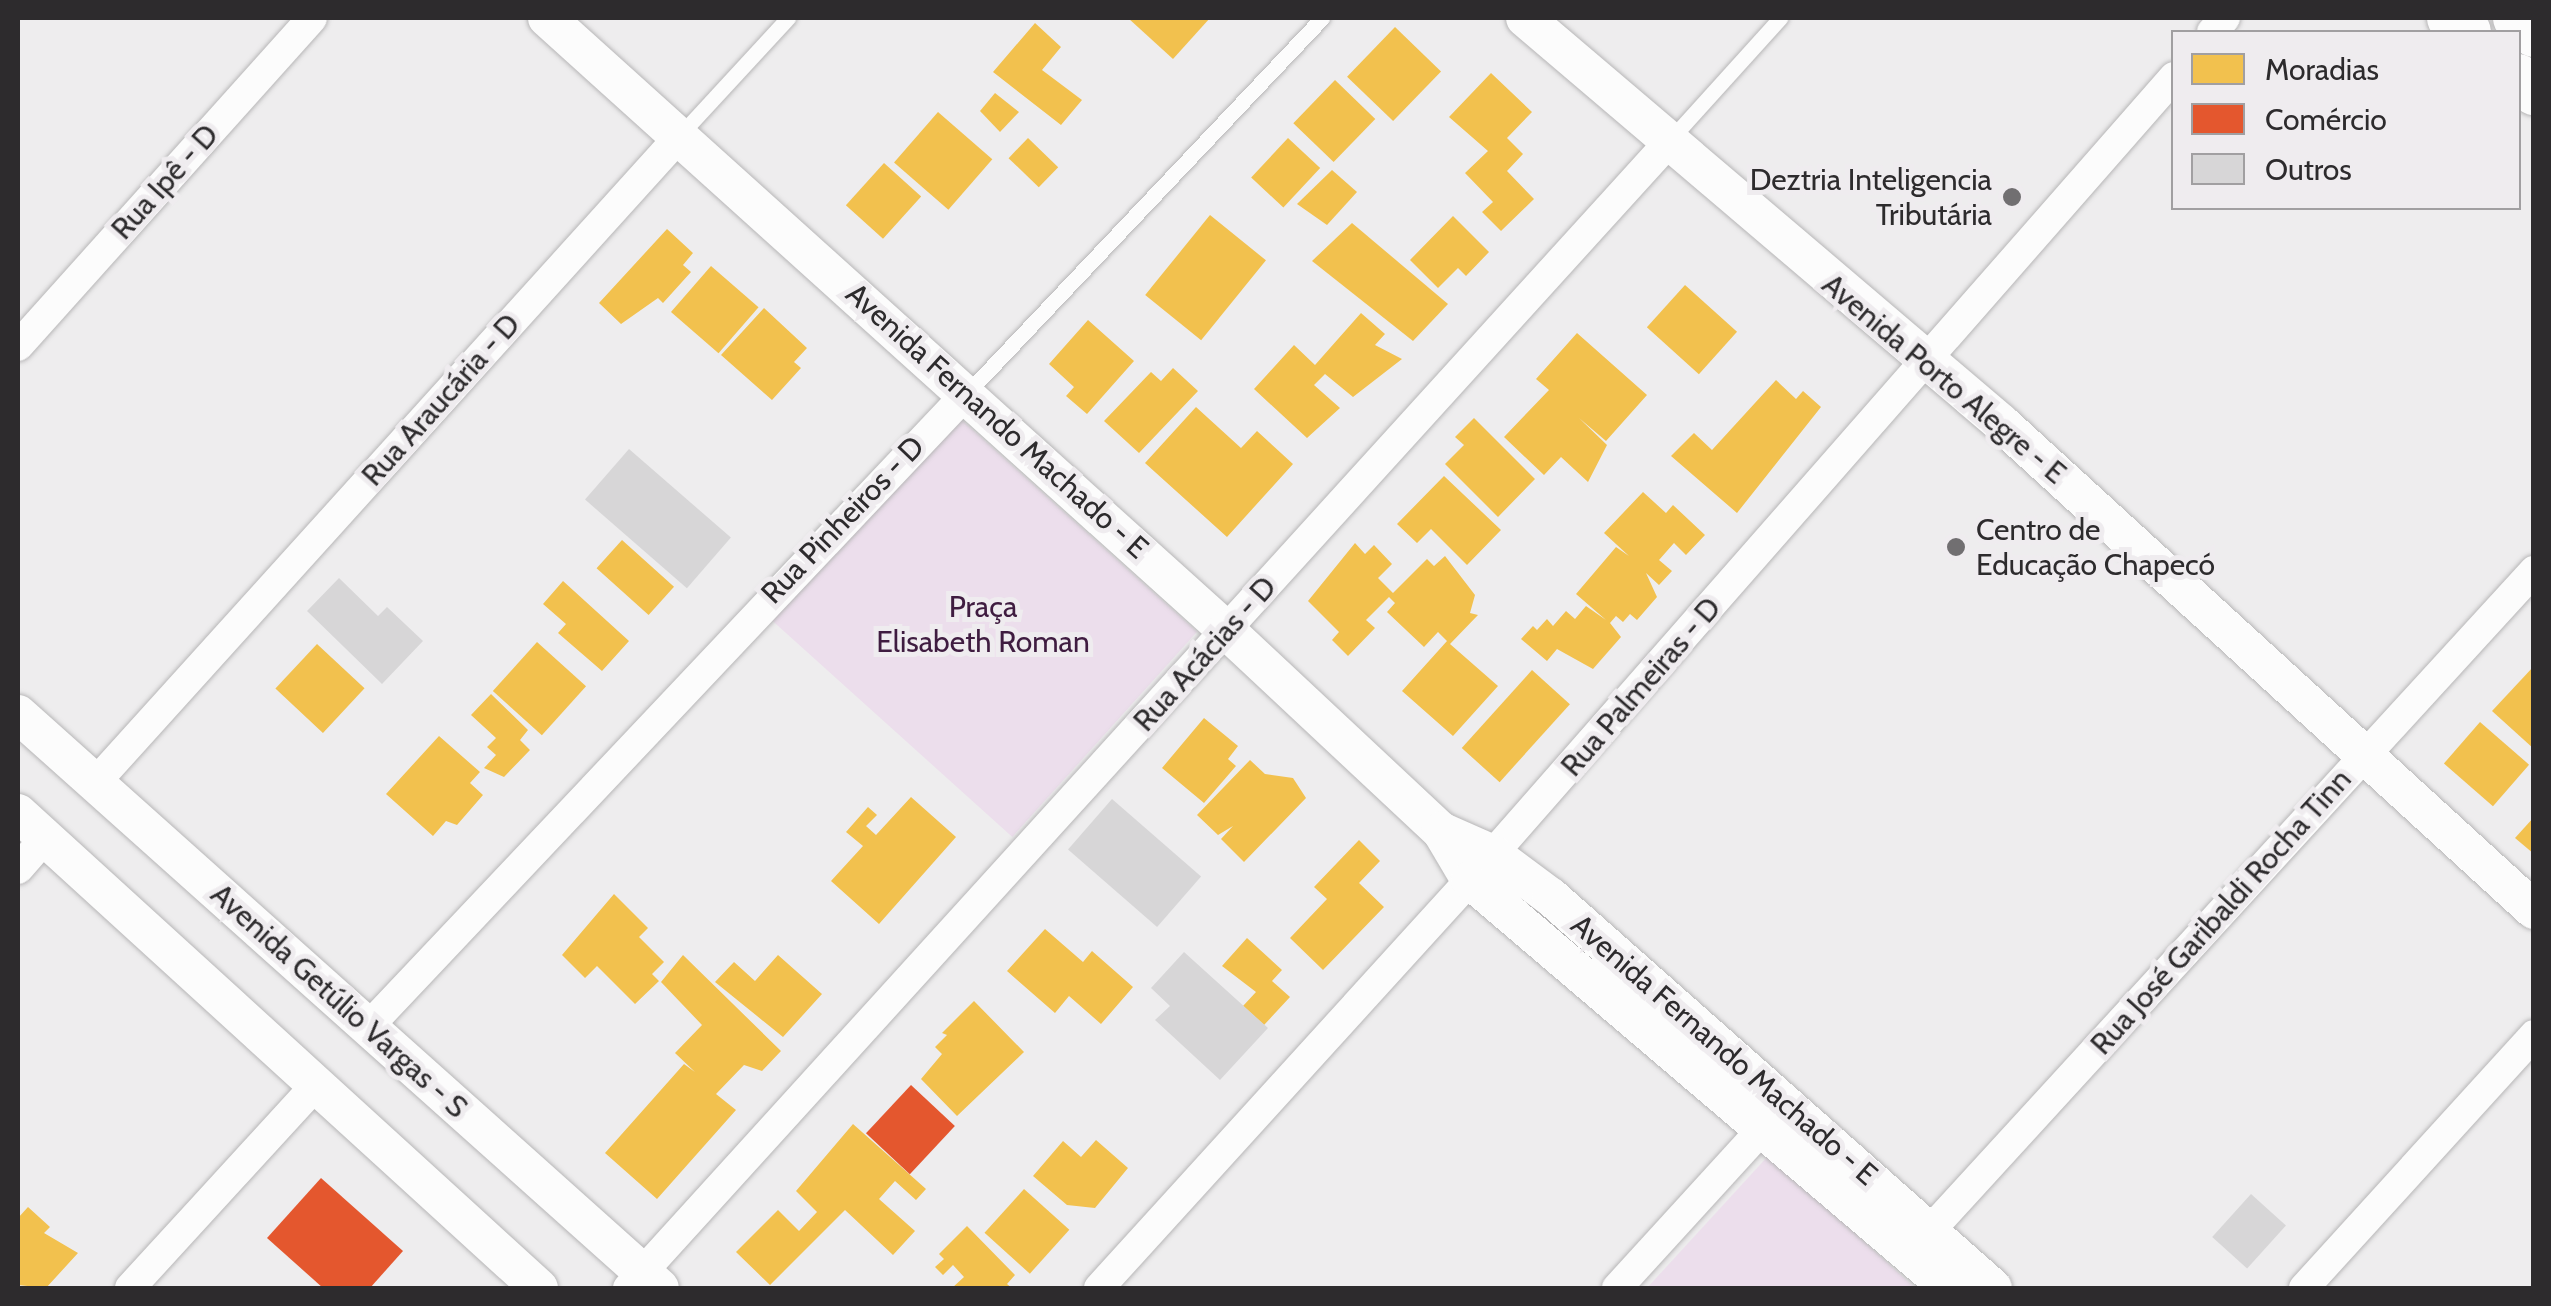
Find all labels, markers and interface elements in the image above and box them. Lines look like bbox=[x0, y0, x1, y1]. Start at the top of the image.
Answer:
legend bbox=[2171, 30, 2521, 210]
text: Moradias bbox=[2265, 51, 2379, 88]
text: Comércio bbox=[2265, 101, 2387, 138]
street label: Rua Ipê - D bbox=[104, 117, 226, 247]
text: Outros bbox=[2265, 151, 2352, 188]
place label: Deztria Inteligencia Tributária bbox=[1750, 162, 1992, 232]
marker: Deztria Inteligencia Tributária bbox=[2001, 186, 2023, 208]
street label: Avenida Porto Alegre - E bbox=[1815, 267, 2073, 491]
street label: Avenida Fernando Machado - E bbox=[839, 276, 1155, 566]
street label: Rua Araucária - D bbox=[354, 307, 528, 493]
street label: Rua Pinheiros - D bbox=[754, 429, 932, 611]
place label: Centro de Educação Chapecó bbox=[1976, 512, 2215, 582]
marker: Centro de Educação Chapecó bbox=[1945, 536, 1967, 558]
street label: Rua Acácias - D bbox=[1126, 569, 1284, 739]
park label: Praça Elisabeth Roman bbox=[876, 589, 1090, 660]
street label: Rua Palmeiras - D bbox=[1554, 590, 1728, 784]
street label: Rua José Garibaldi Rocha Tinn bbox=[2083, 762, 2359, 1062]
street label: Avenida Getúlio Vargas - S bbox=[203, 876, 475, 1126]
street label: Avenida Fernando Machado - E bbox=[1563, 907, 1885, 1193]

